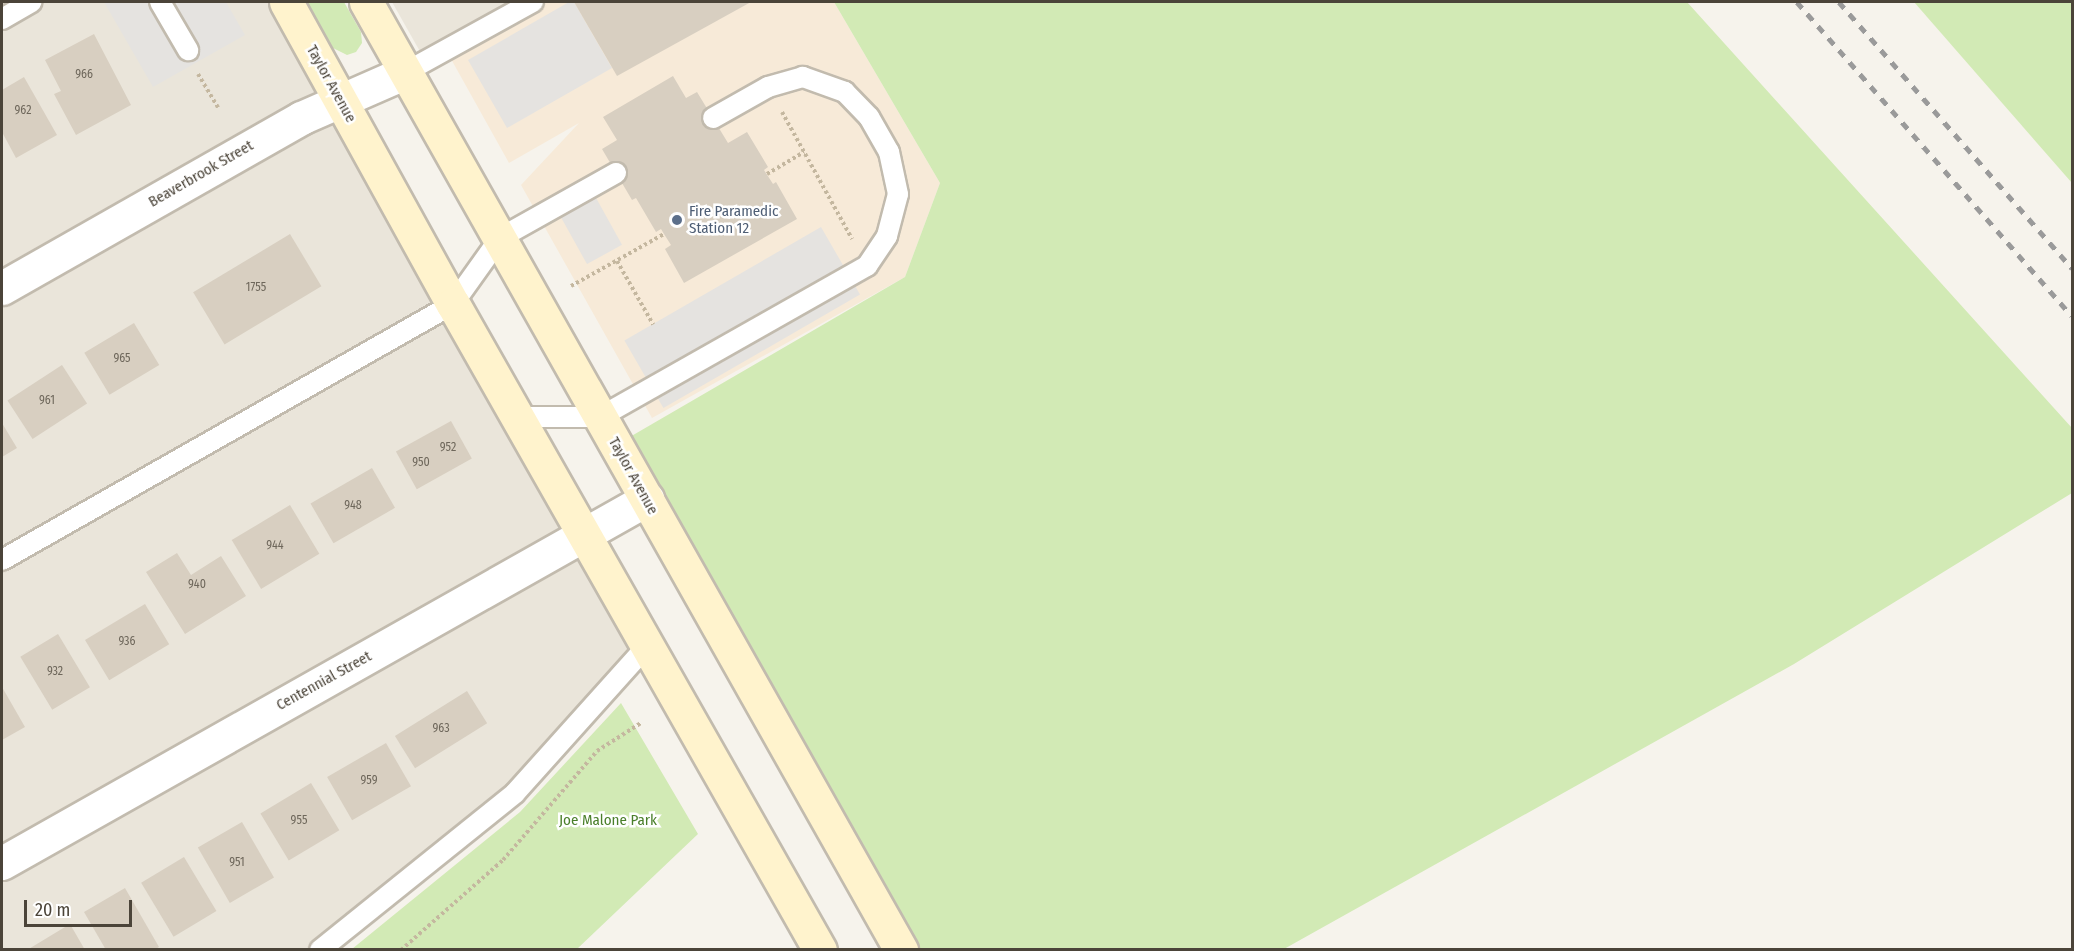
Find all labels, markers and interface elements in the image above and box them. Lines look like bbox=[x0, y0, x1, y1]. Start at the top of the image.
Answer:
street label: Taylor Avenue bbox=[302, 42, 360, 126]
house number: 966 bbox=[75, 68, 93, 82]
house number: 962 bbox=[15, 104, 31, 118]
street label: Beaverbrook Street bbox=[145, 137, 257, 211]
place label: Fire Paramedic Station 12 bbox=[689, 202, 778, 237]
marker: Fire Paramedic Station 12 bbox=[670, 213, 684, 227]
house number: 1755 bbox=[246, 281, 266, 295]
house number: 965 bbox=[113, 352, 131, 366]
house number: 961 bbox=[39, 394, 55, 408]
street label: Taylor Avenue bbox=[604, 434, 662, 518]
house number: 952 bbox=[440, 441, 456, 455]
house number: 950 bbox=[412, 456, 430, 470]
house number: 948 bbox=[344, 499, 362, 513]
house number: 944 bbox=[266, 539, 284, 553]
house number: 940 bbox=[188, 578, 206, 592]
house number: 936 bbox=[119, 635, 135, 649]
street label: Centennial Street bbox=[273, 647, 375, 715]
house number: 932 bbox=[47, 665, 63, 679]
house number: 963 bbox=[432, 722, 450, 736]
house number: 959 bbox=[361, 774, 377, 788]
park label: Joe Malone Park bbox=[559, 812, 657, 830]
house number: 955 bbox=[291, 814, 307, 828]
house number: 951 bbox=[229, 856, 245, 870]
scale bar bbox=[27, 888, 135, 926]
text: 20 m bbox=[35, 899, 70, 921]

